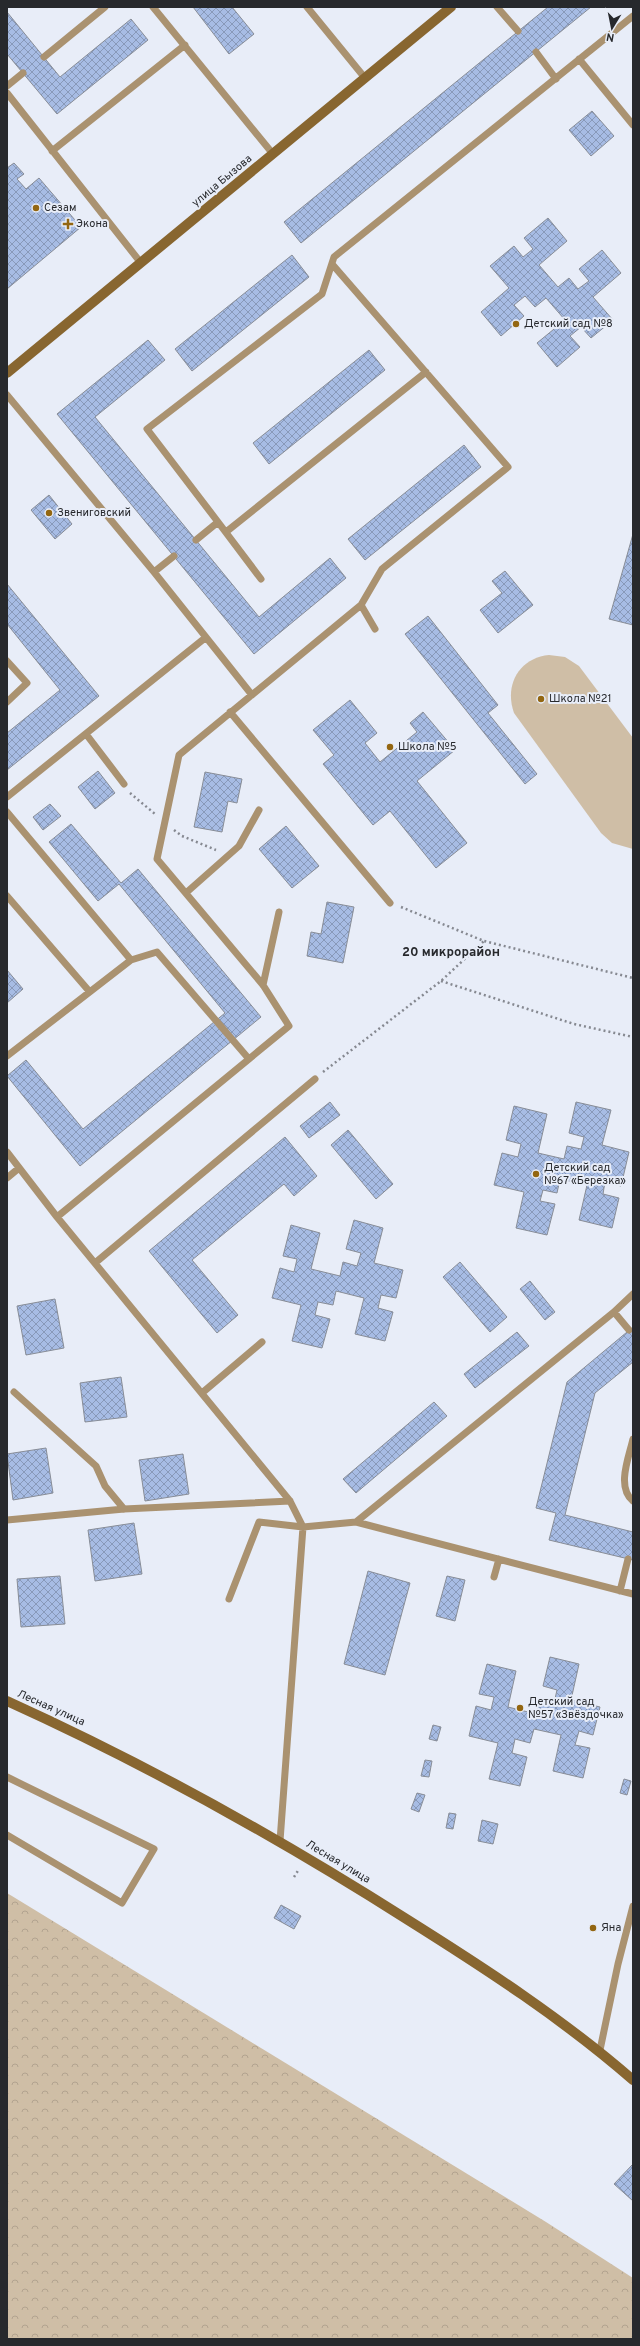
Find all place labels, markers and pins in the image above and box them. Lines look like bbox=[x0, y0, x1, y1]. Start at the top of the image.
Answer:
place label: Сезам bbox=[44, 201, 76, 215]
marker: Сезам bbox=[31, 203, 41, 213]
place label: Экона bbox=[76, 217, 108, 231]
marker: Экона bbox=[63, 219, 73, 229]
place label: Детский сад №8 bbox=[524, 317, 613, 331]
marker: Детский сад №8 bbox=[511, 319, 521, 329]
place label: Звениговский bbox=[57, 506, 131, 520]
marker: Звениговский bbox=[44, 508, 54, 518]
place label: Школа №21 bbox=[549, 692, 612, 706]
marker: Школа №21 bbox=[536, 694, 546, 704]
place label: Школа №5 bbox=[398, 740, 457, 754]
marker: Школа №5 bbox=[385, 742, 395, 752]
place label: Детский сад №67 «Березка» bbox=[544, 1161, 626, 1188]
marker: Детский сад №67 «Березка» bbox=[531, 1169, 541, 1179]
place label: Детский сад №57 «Звёздочка» bbox=[528, 1695, 624, 1722]
marker: Детский сад №57 «Звёздочка» bbox=[515, 1703, 525, 1713]
place label: Яна bbox=[601, 1921, 621, 1935]
marker: Яна bbox=[588, 1923, 598, 1933]

